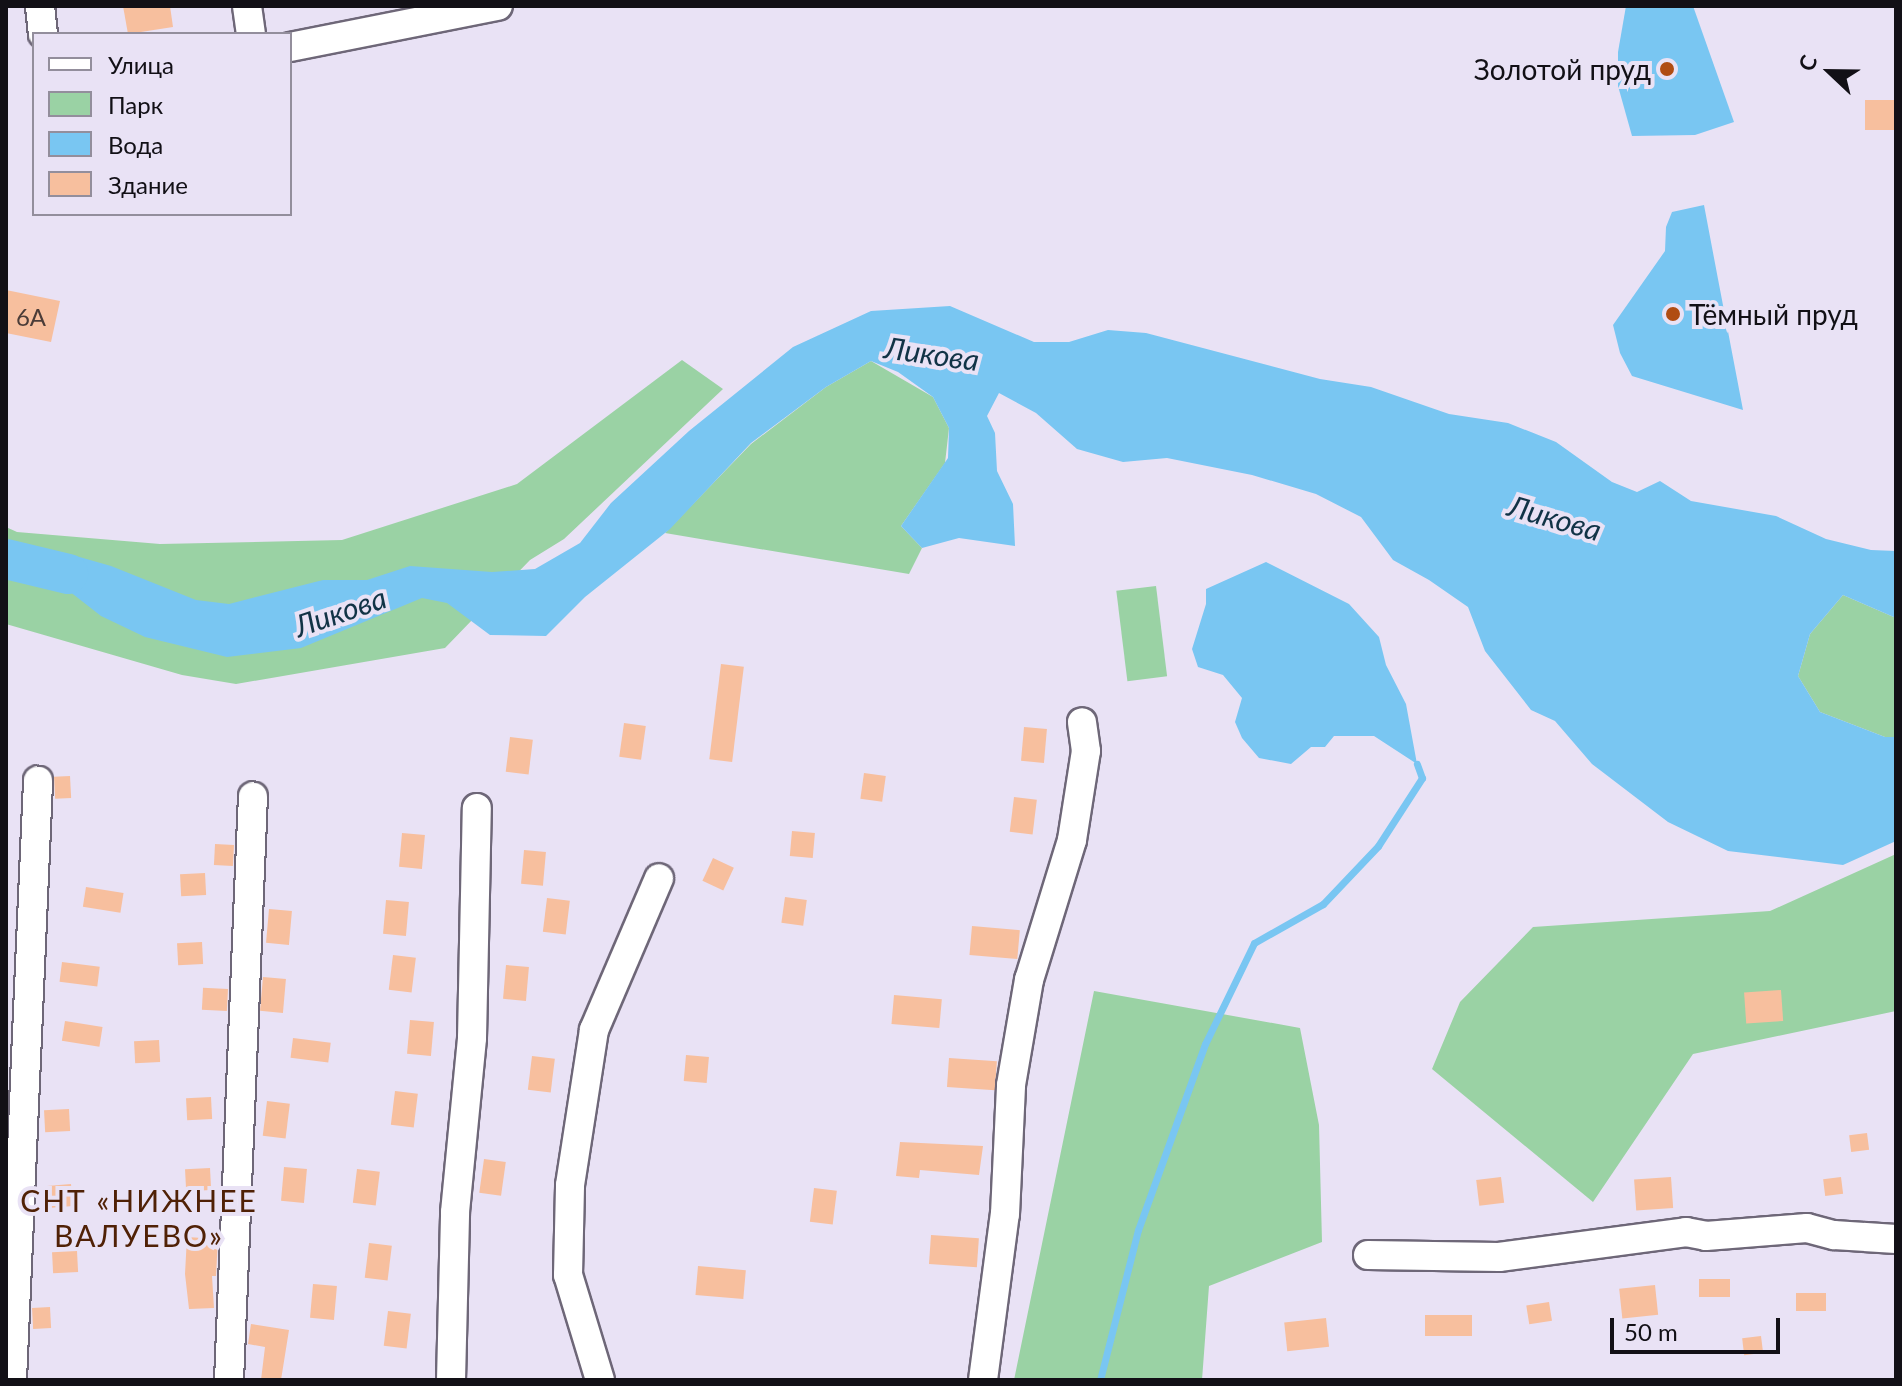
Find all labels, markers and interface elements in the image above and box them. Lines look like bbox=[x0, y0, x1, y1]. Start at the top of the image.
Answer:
legend bbox=[32, 32, 292, 216]
north arrow bbox=[1790, 32, 1870, 112]
text: Улица bbox=[108, 50, 174, 79]
text: С bbox=[1792, 51, 1823, 75]
place label: Золотой пруд bbox=[1474, 52, 1651, 86]
marker: Золотой пруд bbox=[1658, 60, 1676, 78]
text: Парк bbox=[108, 90, 163, 119]
text: Вода bbox=[108, 130, 163, 159]
text: Здание bbox=[108, 170, 188, 199]
place label: Тёмный пруд bbox=[1689, 297, 1858, 331]
house number: 6А bbox=[16, 303, 46, 331]
marker: Тёмный пруд bbox=[1664, 305, 1682, 323]
water label: Ликова bbox=[882, 329, 982, 377]
water label: Ликова bbox=[1504, 487, 1606, 547]
water label: Ликова bbox=[289, 579, 391, 643]
district label: СНТ «НИЖНЕЕ ВАЛУЕВО» bbox=[20, 1182, 258, 1252]
scale bar bbox=[1614, 1302, 1784, 1352]
text: 50 m bbox=[1624, 1317, 1678, 1346]

